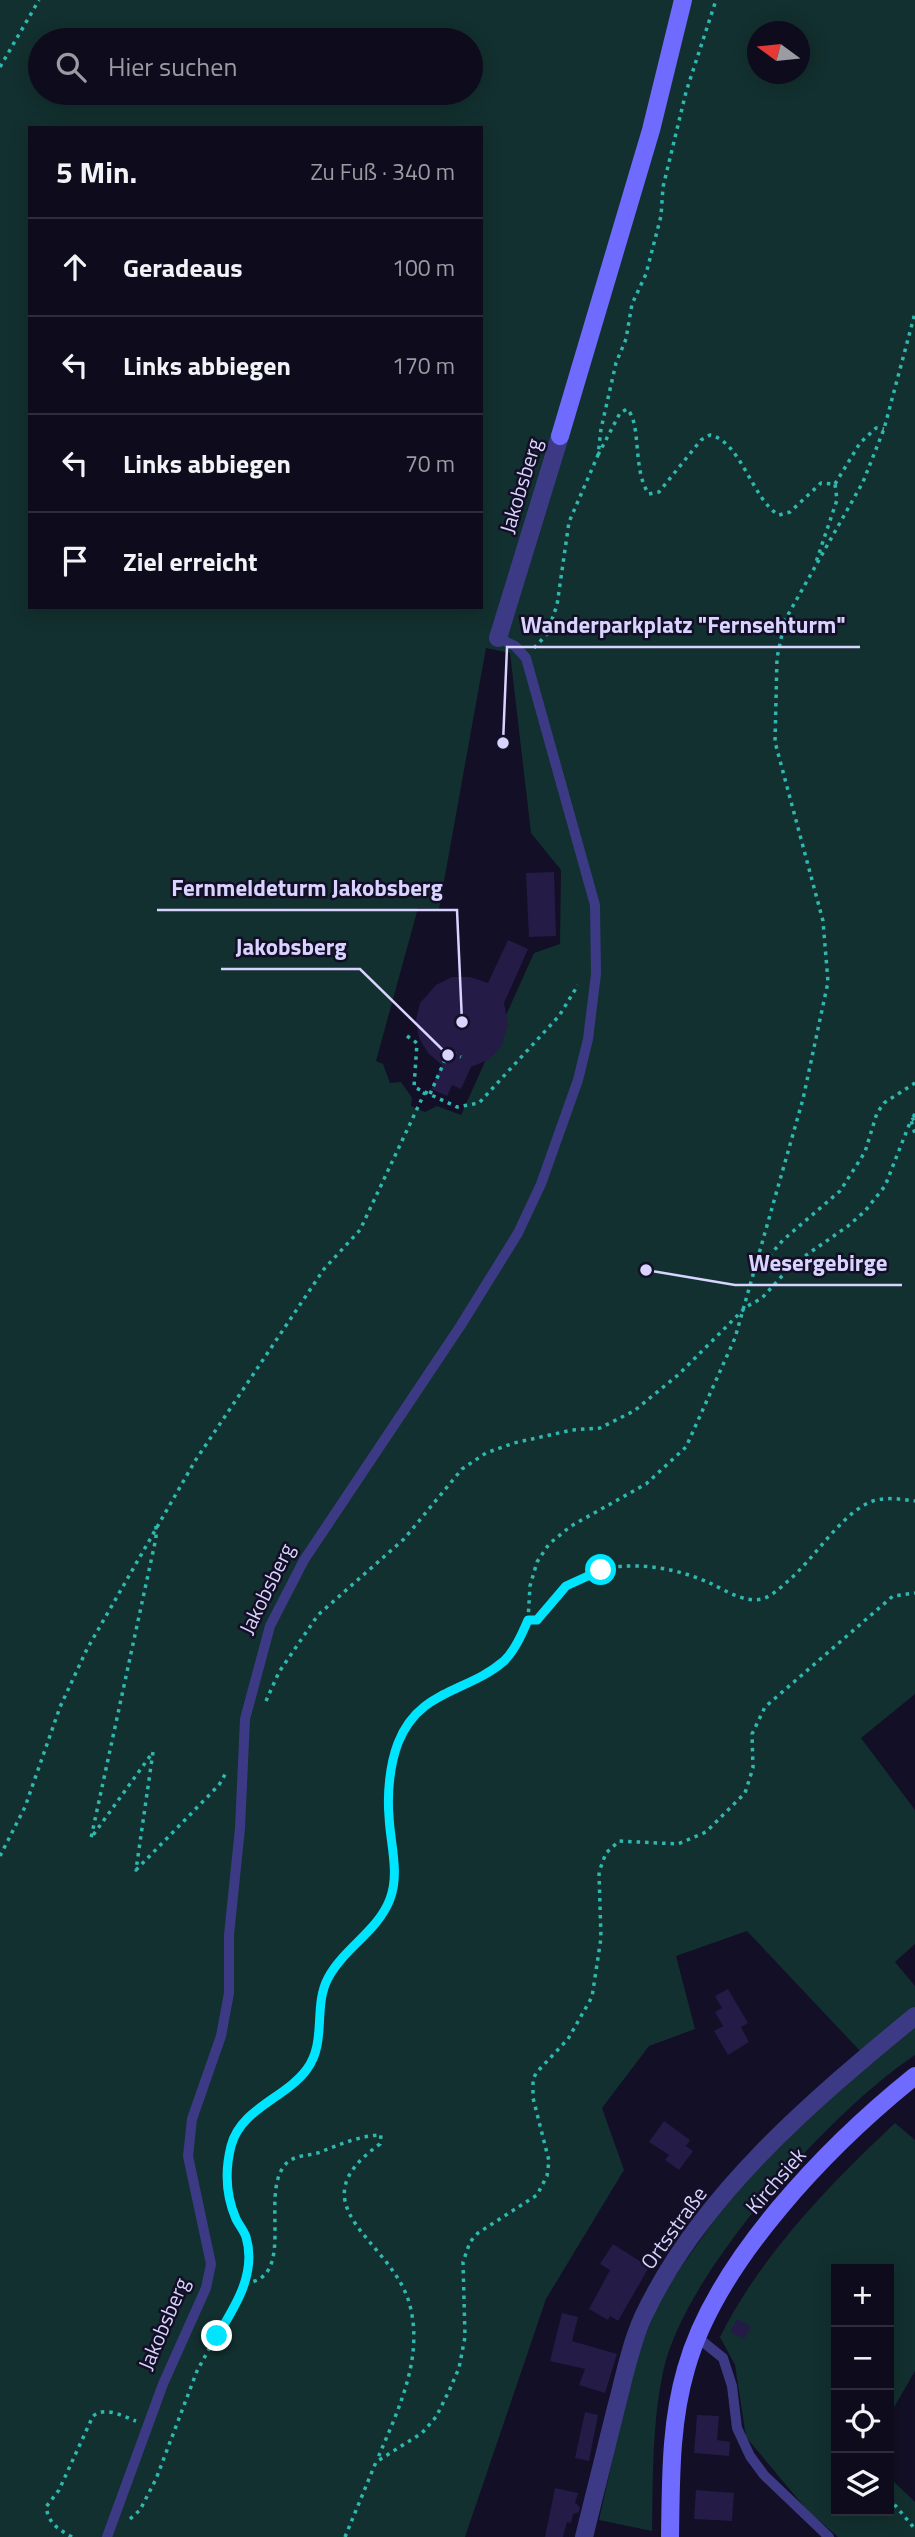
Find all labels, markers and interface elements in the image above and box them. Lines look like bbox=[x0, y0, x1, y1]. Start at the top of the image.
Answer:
north arrow bbox=[747, 21, 810, 84]
search box bbox=[28, 28, 483, 105]
text: Hier suchen bbox=[108, 47, 237, 86]
icon: search bbox=[52, 48, 90, 86]
text: 5 Min. bbox=[56, 149, 137, 195]
text: Zu Fuß · 340 m bbox=[311, 154, 455, 189]
icon: ahead bbox=[56, 248, 94, 286]
text: Geradeaus bbox=[123, 248, 243, 287]
text: 100 m bbox=[392, 250, 455, 285]
icon: left bbox=[56, 346, 94, 384]
text: Links abbiegen bbox=[123, 346, 291, 385]
text: 170 m bbox=[392, 348, 455, 383]
street label: Jakobsberg bbox=[490, 434, 550, 537]
icon: left bbox=[56, 444, 94, 482]
text: Links abbiegen bbox=[123, 444, 291, 483]
text: 70 m bbox=[405, 446, 455, 481]
icon: arrive bbox=[56, 542, 94, 580]
text: Ziel erreicht bbox=[123, 542, 258, 581]
callout: Wanderparkplatz "Fernsehturm" bbox=[507, 603, 860, 647]
text: Wanderparkplatz "Fernsehturm" bbox=[520, 607, 846, 642]
callout: Fernmeldeturm Jakobsberg bbox=[157, 866, 457, 910]
text: Fernmeldeturm Jakobsberg bbox=[171, 870, 443, 905]
callout: Jakobsberg bbox=[221, 925, 360, 969]
text: Jakobsberg bbox=[235, 929, 347, 964]
callout: Wesergebirge bbox=[735, 1241, 902, 1285]
text: Wesergebirge bbox=[749, 1245, 887, 1280]
street label: Jakobsberg bbox=[230, 1537, 302, 1640]
route start bbox=[585, 1554, 616, 1585]
street label: Kirchsiek bbox=[737, 2140, 813, 2221]
street label: Ortsstraße bbox=[632, 2179, 714, 2276]
map controls bbox=[831, 2264, 894, 2516]
button: + bbox=[831, 2264, 894, 2327]
street label: Jakobsberg bbox=[129, 2272, 197, 2375]
route end bbox=[201, 2320, 232, 2351]
button: − bbox=[831, 2327, 894, 2390]
button: locate bbox=[831, 2390, 894, 2453]
button: layers bbox=[831, 2453, 894, 2516]

